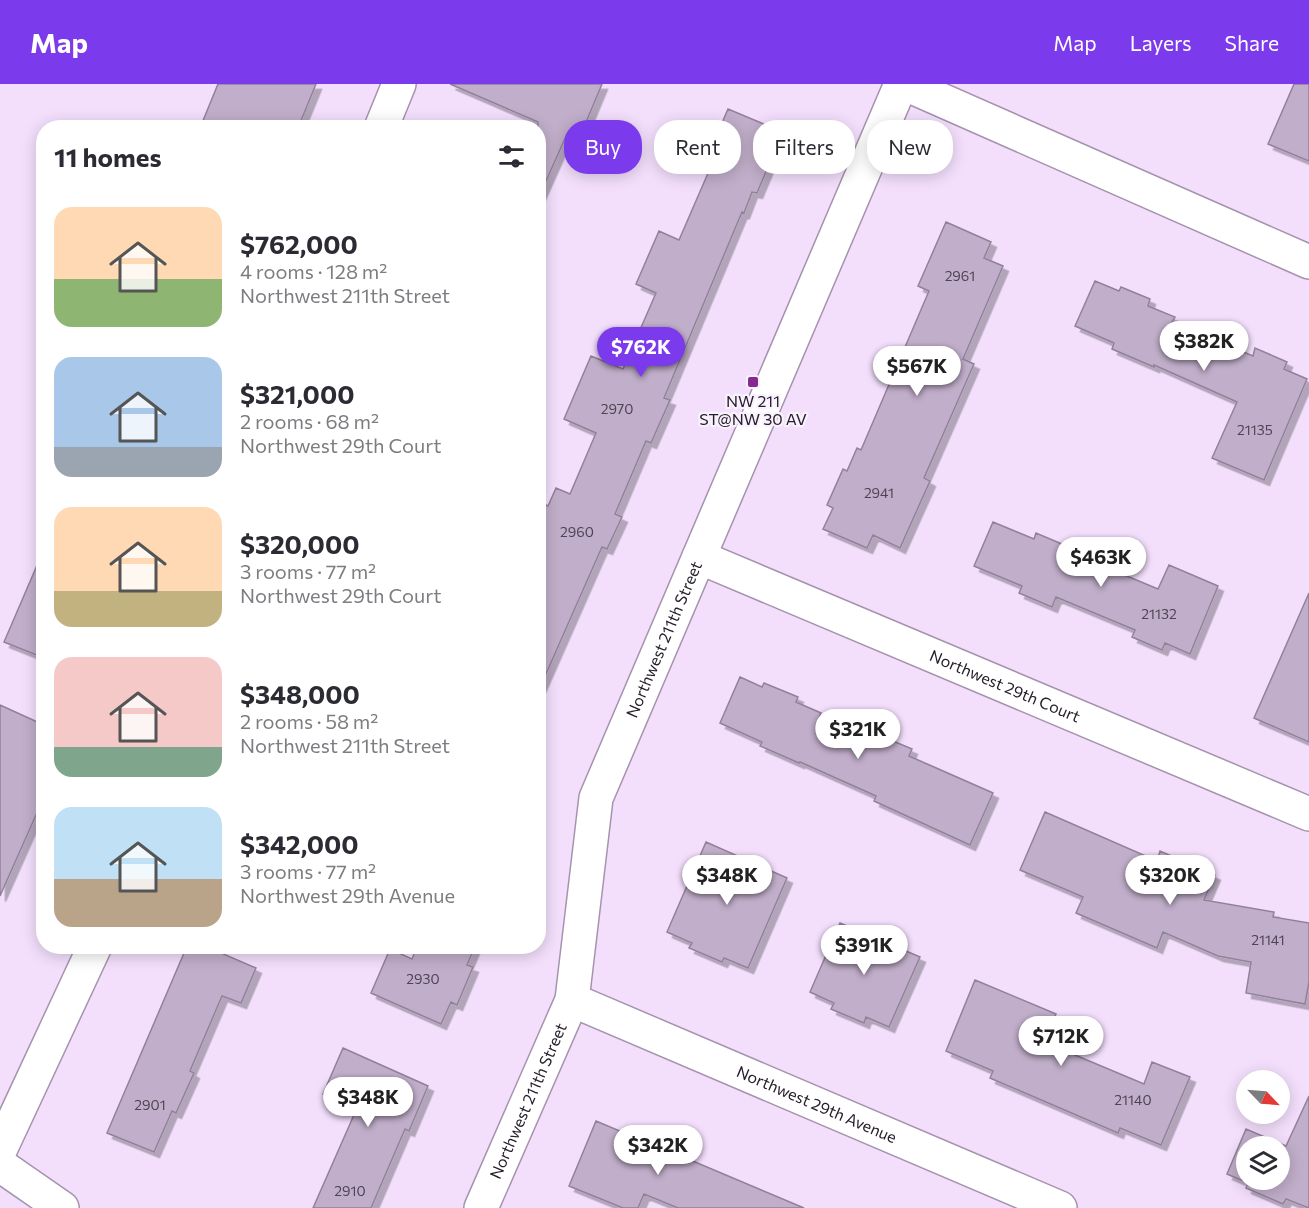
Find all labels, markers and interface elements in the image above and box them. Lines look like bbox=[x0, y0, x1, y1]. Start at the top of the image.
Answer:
text: Map bbox=[30, 25, 88, 59]
text: Map bbox=[1053, 30, 1097, 55]
text: Layers bbox=[1130, 30, 1192, 55]
text: Share bbox=[1225, 30, 1279, 55]
chip: Buy bbox=[564, 120, 642, 174]
chip: Rent bbox=[654, 120, 741, 174]
chip: Filters bbox=[753, 120, 855, 174]
chip: New bbox=[867, 120, 953, 174]
icon: filters bbox=[495, 140, 528, 173]
text: 11 homes bbox=[54, 141, 162, 172]
text: $762,000 bbox=[240, 228, 358, 259]
icon: home bbox=[102, 231, 174, 303]
text: 4 rooms · 128 m² bbox=[240, 259, 387, 283]
house number: 2961 bbox=[945, 267, 975, 284]
text: Northwest 211th Street bbox=[240, 283, 450, 307]
pin: $382K bbox=[1162, 321, 1246, 372]
pin: $762K bbox=[599, 327, 683, 378]
text: $382K bbox=[1174, 328, 1234, 352]
text: $762K bbox=[611, 334, 671, 358]
pin: $567K bbox=[875, 346, 959, 397]
text: $567K bbox=[887, 353, 947, 377]
marker: NW 211 ST@NW 30 AV bbox=[746, 375, 760, 389]
text: $321,000 bbox=[240, 378, 354, 409]
icon: home bbox=[102, 381, 174, 453]
place label: NW 211 ST@NW 30 AV bbox=[699, 391, 807, 428]
house number: 2970 bbox=[601, 400, 633, 417]
text: 2 rooms · 68 m² bbox=[240, 409, 379, 433]
house number: 21135 bbox=[1237, 421, 1273, 438]
text: Northwest 29th Court bbox=[240, 433, 441, 457]
house number: 2941 bbox=[864, 484, 894, 501]
house number: 2960 bbox=[560, 523, 594, 540]
text: $320,000 bbox=[240, 528, 359, 559]
icon: home bbox=[102, 531, 174, 603]
pin: $463K bbox=[1059, 537, 1143, 588]
text: $463K bbox=[1070, 544, 1132, 568]
street label: Northwest 211th Street bbox=[622, 558, 705, 720]
text: 3 rooms · 77 m² bbox=[240, 559, 376, 583]
text: Northwest 29th Court bbox=[240, 583, 441, 607]
house number: 21132 bbox=[1141, 605, 1177, 622]
street label: Northwest 29th Court bbox=[927, 645, 1084, 726]
text: $348,000 bbox=[240, 678, 360, 709]
icon: home bbox=[102, 681, 174, 753]
text: 2 rooms · 58 m² bbox=[240, 709, 378, 733]
pin: $321K bbox=[816, 709, 900, 760]
text: $321K bbox=[829, 716, 887, 740]
text: Northwest 211th Street bbox=[240, 733, 450, 757]
text: $342,000 bbox=[240, 828, 359, 859]
icon: home bbox=[102, 831, 174, 903]
pin: $348K bbox=[685, 855, 769, 906]
pin: $320K bbox=[1128, 855, 1212, 906]
text: 3 rooms · 77 m² bbox=[240, 859, 376, 883]
text: $348K bbox=[696, 862, 758, 886]
text: $320K bbox=[1139, 862, 1201, 886]
text: Northwest 29th Avenue bbox=[240, 883, 455, 907]
pin: $391K bbox=[822, 925, 906, 976]
house number: 21141 bbox=[1251, 931, 1285, 948]
text: $391K bbox=[835, 932, 893, 956]
house number: 2930 bbox=[406, 970, 440, 987]
pin: $712K bbox=[1019, 1016, 1103, 1067]
street label: Northwest 211th Street bbox=[485, 1019, 570, 1181]
text: $712K bbox=[1033, 1023, 1089, 1047]
street label: Northwest 29th Avenue bbox=[734, 1061, 900, 1146]
north arrow bbox=[1236, 1070, 1290, 1124]
map controls bbox=[1236, 1070, 1290, 1190]
pin: $348K bbox=[326, 1077, 410, 1128]
text: $348K bbox=[337, 1084, 399, 1108]
house number: 21140 bbox=[1114, 1091, 1152, 1108]
house number: 2901 bbox=[134, 1096, 166, 1113]
pin: $342K bbox=[616, 1125, 700, 1176]
text: $342K bbox=[628, 1132, 688, 1156]
button: layers bbox=[1236, 1136, 1290, 1190]
house number: 2910 bbox=[334, 1182, 366, 1199]

